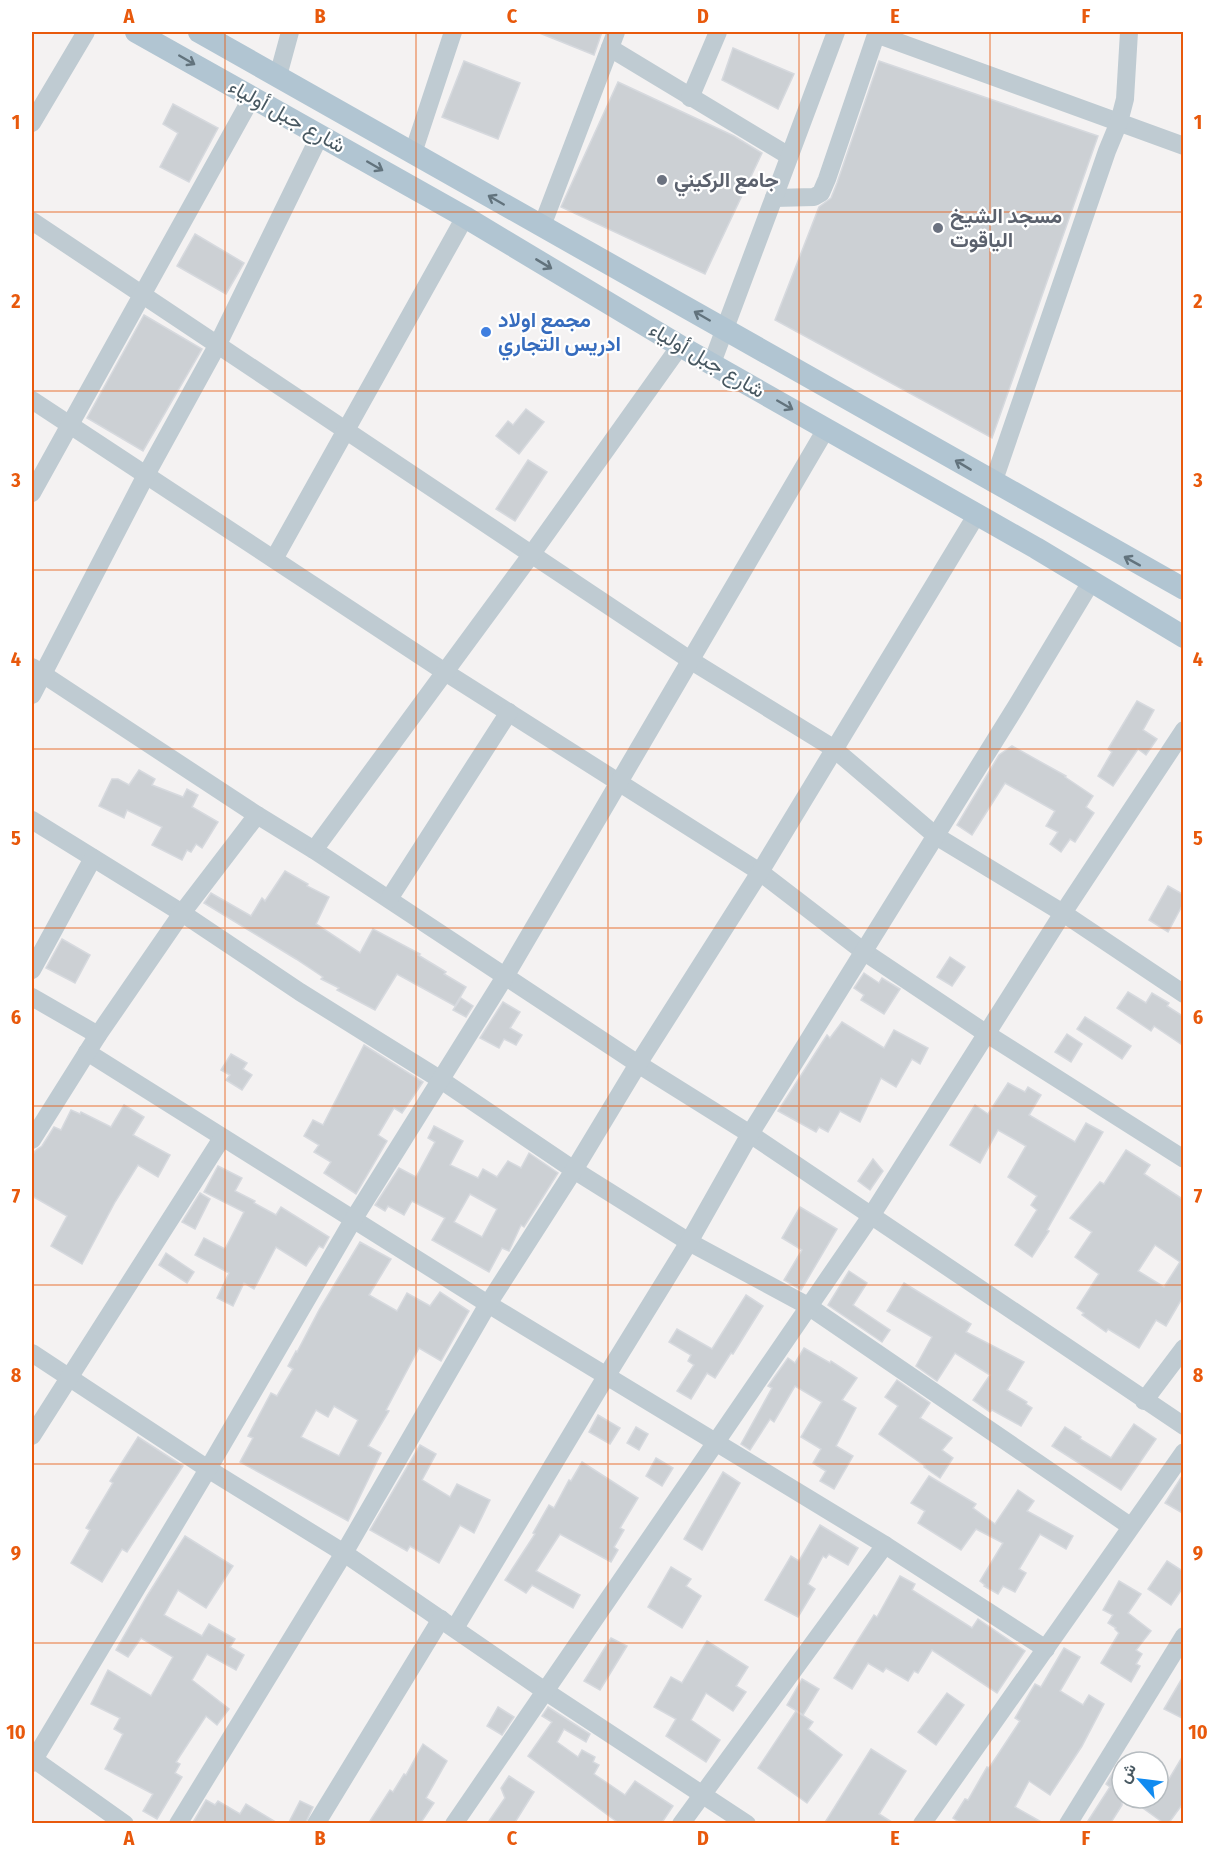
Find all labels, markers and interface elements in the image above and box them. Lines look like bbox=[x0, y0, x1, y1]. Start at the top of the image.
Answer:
text: A bbox=[123, 4, 136, 28]
text: B bbox=[314, 4, 326, 28]
text: C bbox=[507, 4, 518, 28]
text: D bbox=[697, 4, 709, 28]
text: E bbox=[890, 4, 900, 28]
text: F bbox=[1082, 4, 1091, 28]
one-way arrow bbox=[178, 55, 195, 67]
street label: شارع جبل أولياء bbox=[224, 73, 350, 160]
text: 1 bbox=[12, 110, 20, 134]
text: 1 bbox=[1194, 110, 1202, 134]
one-way arrow bbox=[366, 160, 383, 172]
place label: جامع الركيني bbox=[674, 167, 779, 197]
marker: جامع الركيني bbox=[655, 173, 669, 187]
one-way arrow bbox=[488, 193, 505, 205]
place label: مسجد الشيخ الياقوت bbox=[950, 203, 1062, 253]
marker: مسجد الشيخ الياقوت bbox=[931, 221, 945, 235]
one-way arrow bbox=[535, 258, 552, 270]
text: 2 bbox=[10, 289, 21, 313]
text: 2 bbox=[1192, 289, 1203, 313]
place label: مجمع اولاد ادريس التجاري bbox=[498, 307, 621, 361]
one-way arrow bbox=[694, 310, 711, 322]
street label: شارع جبل أولياء bbox=[644, 316, 770, 404]
marker: مجمع اولاد ادريس التجاري bbox=[479, 325, 493, 339]
one-way arrow bbox=[775, 400, 793, 411]
one-way arrow bbox=[955, 458, 972, 470]
text: 3 bbox=[10, 468, 21, 492]
text: 3 bbox=[1192, 468, 1203, 492]
one-way arrow bbox=[1124, 555, 1142, 566]
text: 4 bbox=[11, 647, 21, 671]
text: 4 bbox=[1193, 647, 1203, 671]
text: 5 bbox=[11, 826, 21, 850]
text: 5 bbox=[1193, 826, 1203, 850]
text: 6 bbox=[11, 1005, 21, 1029]
text: 6 bbox=[1193, 1005, 1203, 1029]
text: 7 bbox=[12, 1184, 21, 1208]
text: 7 bbox=[1194, 1184, 1203, 1208]
text: 8 bbox=[11, 1363, 22, 1387]
text: 8 bbox=[1193, 1363, 1204, 1387]
text: 9 bbox=[11, 1541, 21, 1565]
text: 9 bbox=[1193, 1541, 1203, 1565]
text: 10 bbox=[6, 1720, 26, 1744]
text: 10 bbox=[1188, 1720, 1208, 1744]
north arrow bbox=[1110, 1750, 1170, 1810]
text: ش bbox=[1114, 1760, 1140, 1786]
text: A bbox=[123, 1826, 136, 1850]
text: B bbox=[314, 1826, 326, 1850]
text: C bbox=[507, 1826, 518, 1850]
text: D bbox=[697, 1826, 709, 1850]
text: E bbox=[890, 1826, 900, 1850]
text: F bbox=[1082, 1826, 1091, 1850]

